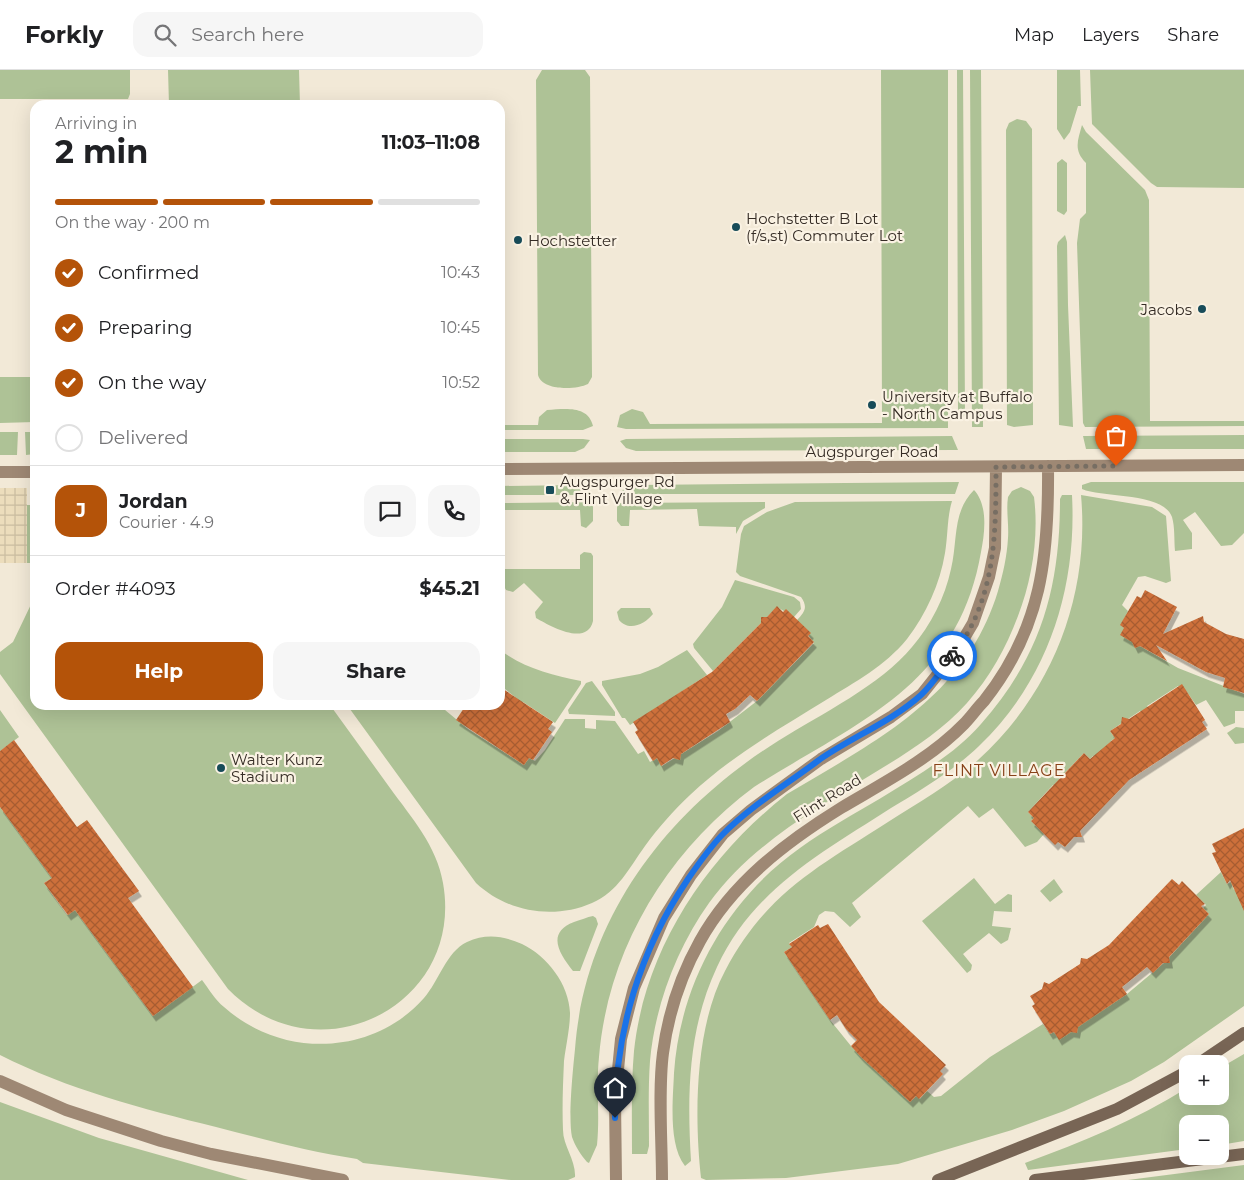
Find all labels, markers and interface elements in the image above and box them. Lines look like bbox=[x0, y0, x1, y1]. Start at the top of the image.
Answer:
search box bbox=[133, 12, 483, 57]
text: Forkly bbox=[25, 20, 103, 49]
icon: search bbox=[151, 21, 179, 49]
text: Search here bbox=[191, 23, 304, 46]
text: Map bbox=[1014, 24, 1054, 46]
text: Layers bbox=[1082, 24, 1139, 46]
text: Share bbox=[1167, 24, 1219, 46]
text: Arriving in bbox=[55, 114, 137, 133]
text: 11:03–11:08 bbox=[382, 131, 480, 154]
text: 2 min bbox=[55, 132, 148, 171]
place label: Hochstetter B Lot (f/s,st) Commuter Lot bbox=[746, 209, 903, 245]
text: On the way · 200 m bbox=[55, 213, 210, 232]
marker: Hochstetter B Lot (f/s,st) Commuter Lot bbox=[730, 221, 742, 233]
place label: Hochstetter bbox=[528, 231, 617, 250]
marker: Hochstetter bbox=[512, 234, 524, 246]
icon: check bbox=[55, 259, 83, 287]
text: Confirmed bbox=[98, 261, 199, 284]
text: 10:43 bbox=[441, 263, 480, 282]
place label: Jacobs bbox=[1139, 300, 1192, 319]
marker: Jacobs bbox=[1196, 303, 1208, 315]
icon: check bbox=[55, 314, 83, 342]
text: Preparing bbox=[98, 316, 193, 339]
text: 10:45 bbox=[441, 318, 480, 337]
icon: check bbox=[55, 369, 83, 397]
text: On the way bbox=[98, 371, 206, 394]
text: 10:52 bbox=[442, 373, 480, 392]
place label: University at Buffalo - North Campus bbox=[882, 387, 1032, 423]
marker: University at Buffalo - North Campus bbox=[866, 399, 878, 411]
pin bbox=[1095, 415, 1137, 466]
icon: bag bbox=[1102, 422, 1130, 450]
text: Delivered bbox=[98, 426, 189, 449]
street label: Augspurger Road bbox=[806, 442, 938, 461]
place label: Augspurger Rd & Flint Village bbox=[560, 472, 675, 508]
marker: Augspurger Rd & Flint Village bbox=[544, 484, 556, 496]
button: chat bbox=[364, 485, 416, 537]
button: phone bbox=[428, 485, 480, 537]
text: Jordan bbox=[119, 490, 188, 513]
text: J bbox=[76, 499, 86, 522]
text: Courier · 4.9 bbox=[119, 513, 214, 532]
text: Order #4093 bbox=[55, 577, 176, 600]
text: $45.21 bbox=[419, 577, 480, 600]
courier bbox=[927, 631, 977, 681]
button: Help bbox=[55, 642, 263, 700]
button: Share bbox=[273, 642, 480, 700]
icon: bike bbox=[938, 642, 966, 670]
place label: Walter Kunz Stadium bbox=[231, 750, 323, 786]
district label: FLINT VILLAGE bbox=[933, 761, 1065, 780]
marker: Walter Kunz Stadium bbox=[215, 762, 227, 774]
street label: Flint Road bbox=[789, 770, 865, 826]
map controls bbox=[1179, 1055, 1229, 1165]
button: + bbox=[1179, 1055, 1229, 1105]
pin bbox=[594, 1067, 636, 1118]
icon: home bbox=[601, 1074, 629, 1102]
button: − bbox=[1179, 1115, 1229, 1165]

